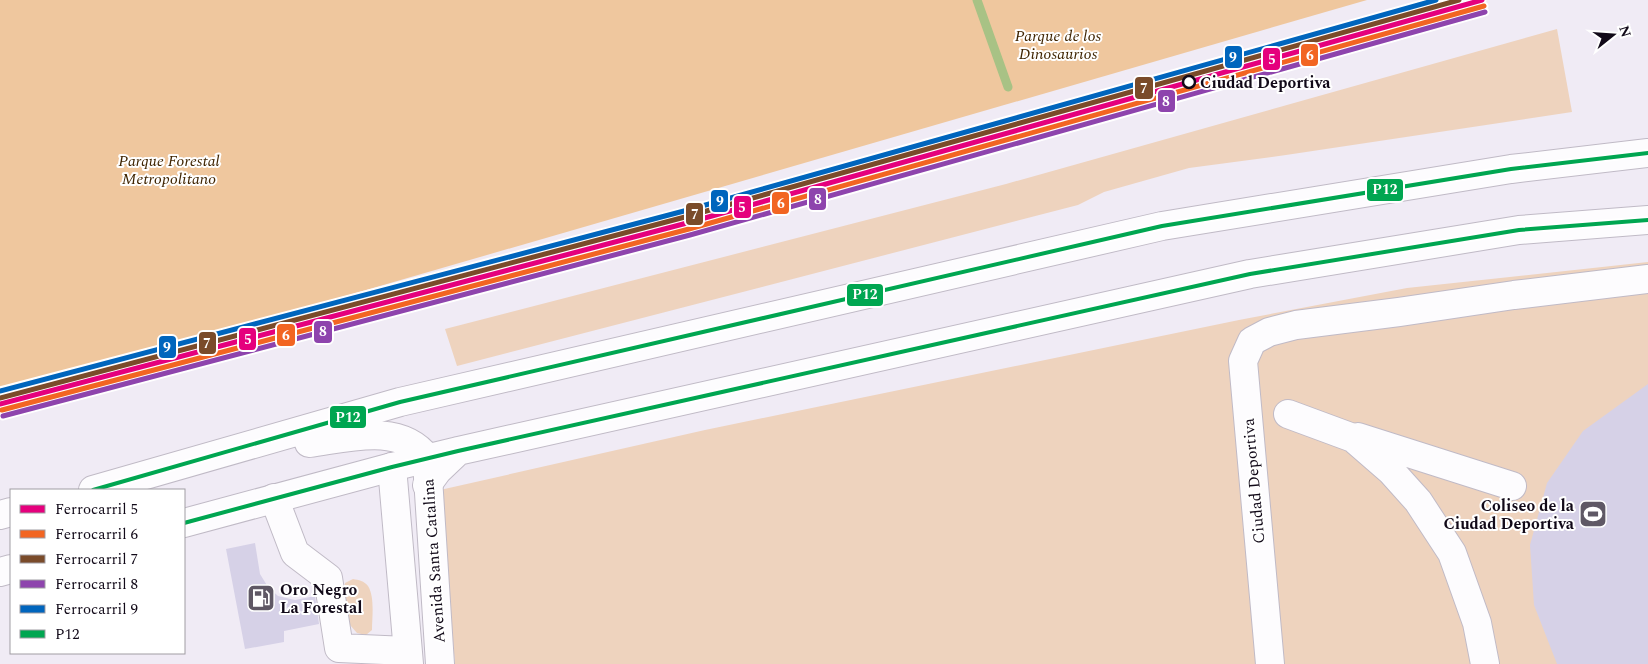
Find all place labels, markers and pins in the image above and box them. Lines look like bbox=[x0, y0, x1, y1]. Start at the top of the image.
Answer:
place label: Ciudad Deportiva bbox=[1200, 71, 1331, 95]
marker: Ciudad Deportiva bbox=[1182, 75, 1196, 89]
place label: Coliseo de la Ciudad Deportiva bbox=[1443, 494, 1575, 536]
sports icon: Coliseo de la Ciudad Deportiva bbox=[1578, 499, 1608, 529]
place label: Oro Negro La Forestal bbox=[280, 578, 362, 620]
fuel station icon: Oro Negro La Forestal bbox=[246, 583, 276, 613]

